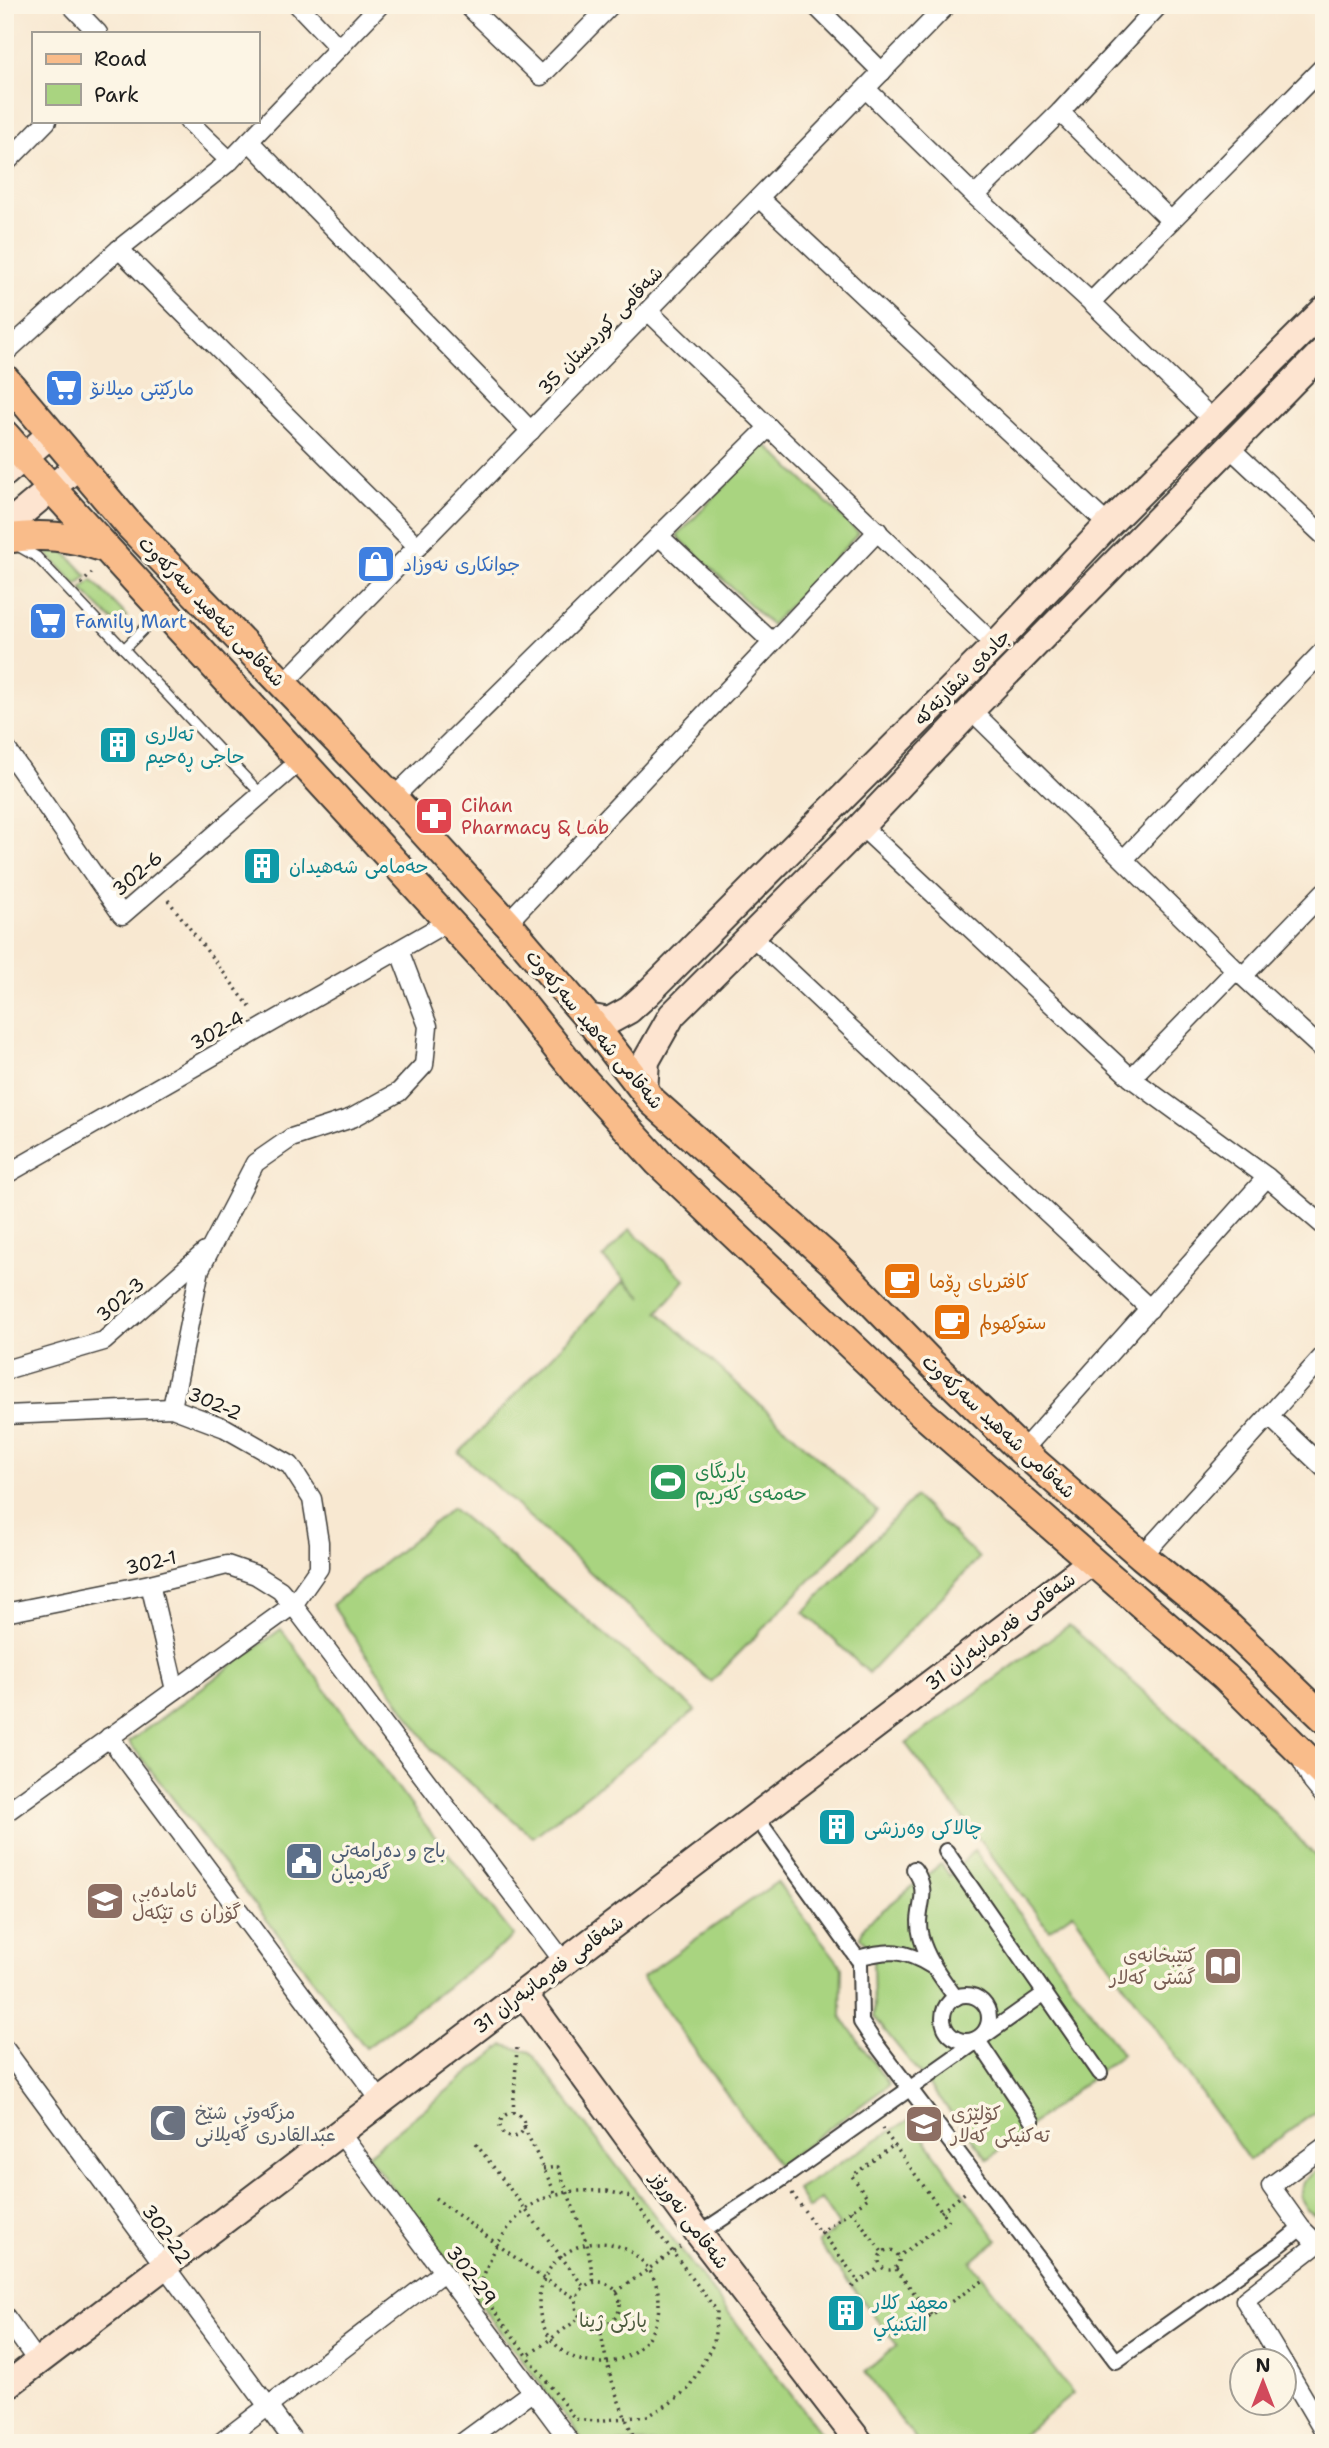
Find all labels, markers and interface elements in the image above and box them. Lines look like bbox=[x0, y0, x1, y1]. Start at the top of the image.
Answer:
legend bbox=[32, 32, 259, 122]
text: Road bbox=[94, 45, 147, 73]
text: Park bbox=[94, 81, 139, 109]
street label: شەقامی کوردستان 35 bbox=[532, 260, 669, 400]
supermarket icon: مارکێتی میلانۆ bbox=[43, 367, 85, 409]
place label: مارکێتی میلانۆ bbox=[89, 376, 194, 401]
street label: شەقامی شەهید سەرکەوت bbox=[133, 530, 290, 692]
shop icon: جوانکاری نەوزاد bbox=[355, 543, 397, 585]
place label: جوانکاری نەوزاد bbox=[403, 552, 520, 577]
supermarket icon: Family Mart bbox=[27, 600, 69, 642]
place label: Family Mart bbox=[75, 609, 187, 634]
street label: جادەی شقارتەکە bbox=[909, 624, 1016, 731]
place label: تەلاری حاجی ڕەحیم bbox=[145, 722, 245, 773]
building icon: تەلاری حاجی ڕەحیم bbox=[97, 724, 139, 766]
place label: Cihan Pharmacy & Lab bbox=[461, 793, 609, 840]
pharmacy icon: Cihan Pharmacy & Lab bbox=[413, 795, 455, 837]
street label: 302-6 bbox=[107, 845, 168, 902]
building icon: حەمامی شەهیدان bbox=[241, 845, 283, 887]
place label: حەمامی شەهیدان bbox=[289, 854, 429, 879]
street label: شەقامی شەهید سەرکەوت bbox=[520, 944, 669, 1114]
street label: 302-4 bbox=[186, 1005, 249, 1056]
cafe icon: کافتریای ڕۆما bbox=[881, 1260, 923, 1302]
place label: کافتریای ڕۆما bbox=[929, 1269, 1029, 1298]
street label: 302-3 bbox=[91, 1271, 150, 1327]
cafe icon: ستوكهولم bbox=[931, 1301, 973, 1343]
place label: ستوكهولم bbox=[979, 1310, 1047, 1337]
street label: شەقامی شەهید سەرکەوت bbox=[917, 1349, 1081, 1504]
street label: 302-2 bbox=[184, 1381, 245, 1426]
place label: یاریگای ‌حەمەی کەریم bbox=[695, 1459, 807, 1508]
sports icon: یاریگای ‌حەمەی کەریم bbox=[647, 1461, 689, 1503]
street label: 302-1 bbox=[123, 1545, 179, 1580]
street label: شەقامی فەرمانبەران 31 bbox=[920, 1567, 1081, 1696]
building icon: چالاکی وەرزشی bbox=[816, 1806, 858, 1848]
place label: چالاکی وەرزشی bbox=[864, 1815, 982, 1840]
place label: باج و دەرامەتی گەرمیان bbox=[331, 1838, 446, 1885]
public building icon: باج و دەرامەتی گەرمیان bbox=[283, 1840, 325, 1882]
place label: ئامادەیی گۆران ی تێکەڵ bbox=[132, 1878, 241, 1925]
school or university icon: ئامادەیی گۆران ی تێکەڵ bbox=[84, 1880, 126, 1922]
street label: شەقامی فەرمانبەران 31 bbox=[468, 1910, 629, 2039]
place label: کتێبخانەی گشتی کەلار bbox=[1108, 1943, 1196, 1990]
library icon: کتێبخانەی گشتی کەلار bbox=[1202, 1945, 1244, 1987]
place label: مزگەوتی شێخ عبدالقادری گەیلانی bbox=[195, 2100, 336, 2147]
place label: کۆلێژی تەکنیکی کەلار bbox=[949, 2101, 1050, 2148]
mosque icon: مزگەوتی شێخ عبدالقادری گەیلانی bbox=[147, 2102, 189, 2144]
school or university icon: کۆلێژی تەکنیکی کەلار bbox=[903, 2103, 945, 2145]
street label: شەقامی نەورۆز bbox=[644, 2165, 734, 2274]
street label: 302-22 bbox=[136, 2199, 197, 2269]
street label: 302-29 bbox=[441, 2240, 502, 2310]
place label: معهد كلار التكنيكي bbox=[871, 2290, 948, 2341]
building icon: معهد كلار التكنيكي bbox=[825, 2292, 867, 2334]
park label: پارکی ژینا bbox=[579, 2308, 647, 2333]
north arrow bbox=[1228, 2346, 1298, 2416]
text: N bbox=[1255, 2353, 1271, 2378]

